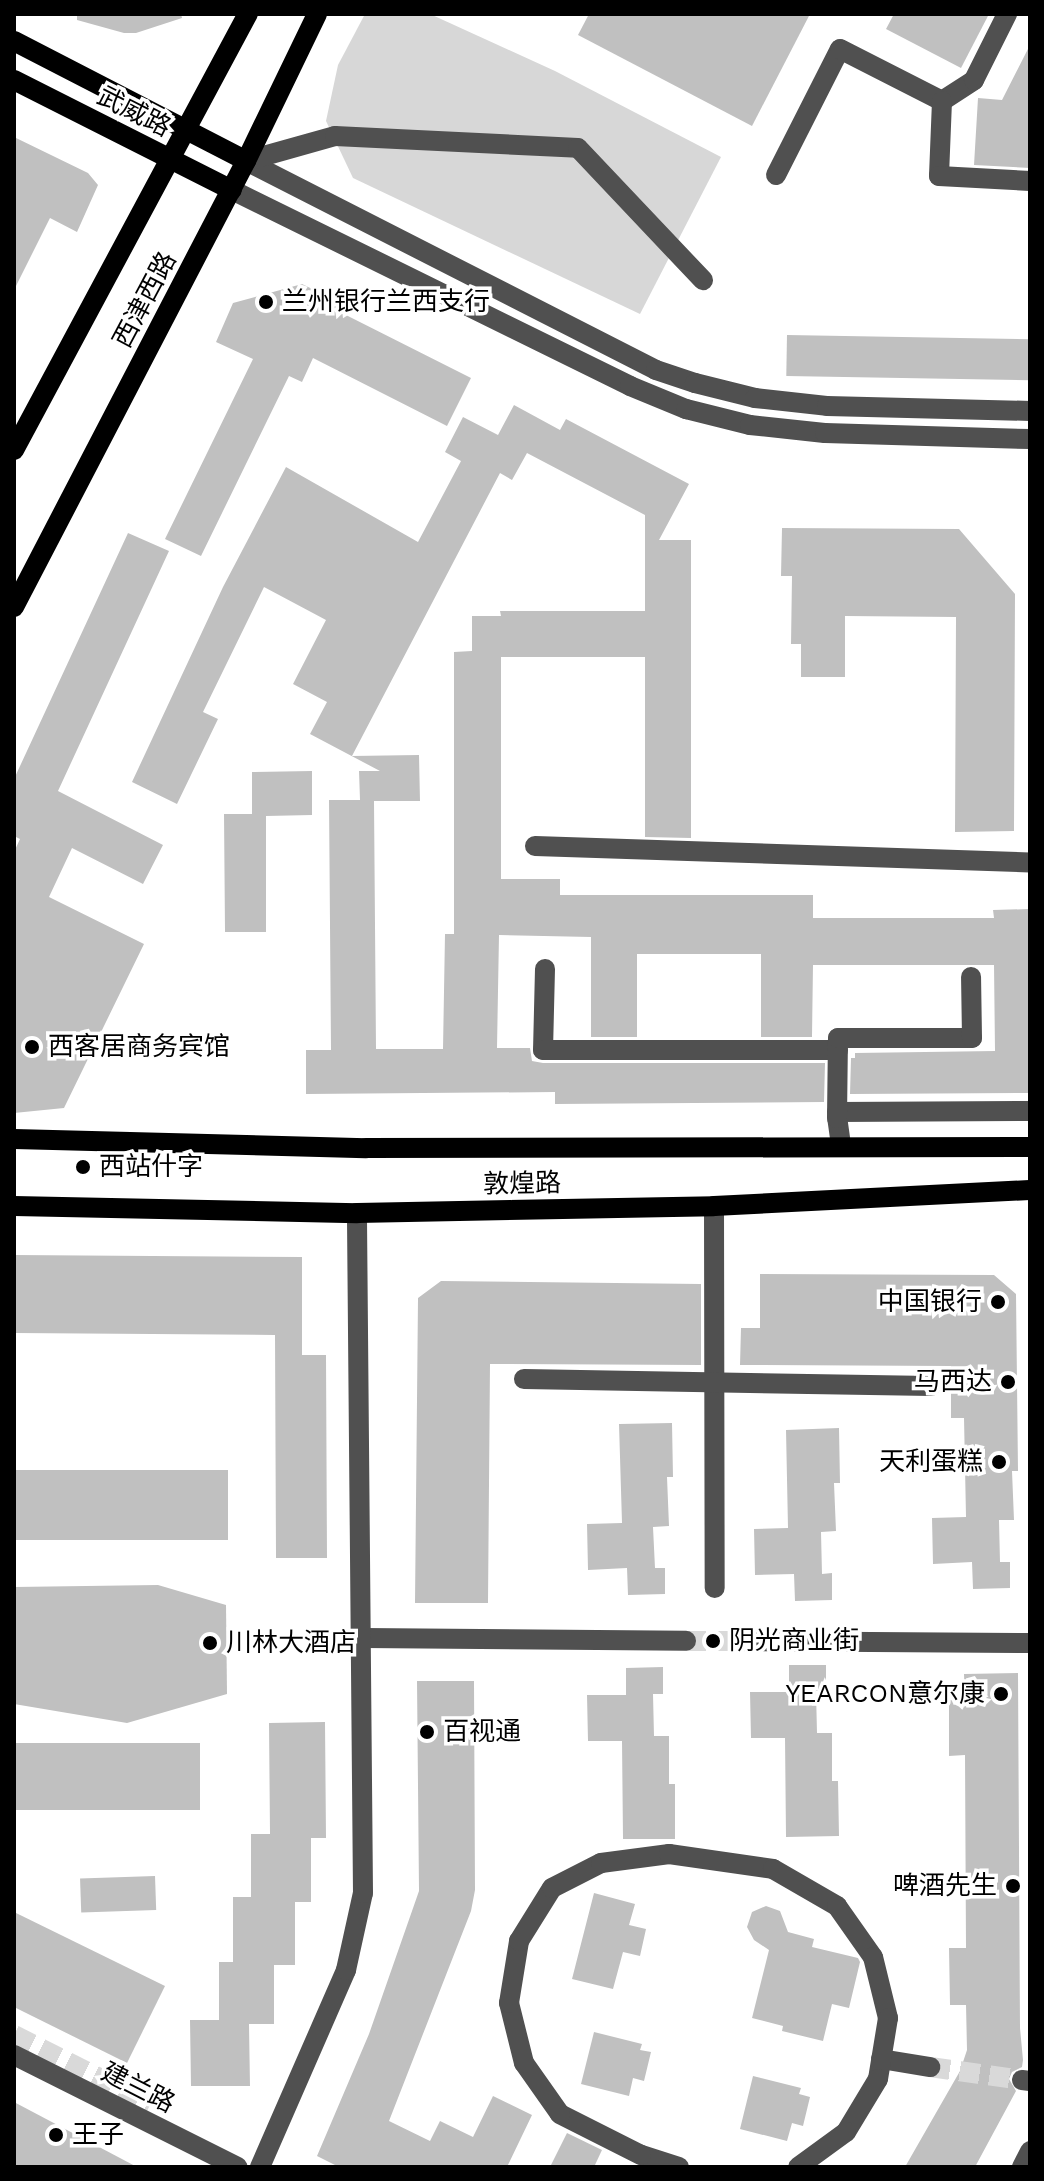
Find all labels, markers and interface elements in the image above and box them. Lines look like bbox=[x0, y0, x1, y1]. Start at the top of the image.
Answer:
street label: 武威路 bbox=[92, 80, 176, 144]
street label: 西津西路 bbox=[107, 247, 183, 353]
place label: 兰州银行兰西支行 bbox=[282, 286, 490, 318]
marker: 兰州银行兰西支行 bbox=[257, 293, 275, 311]
place label: 西客居商务宾馆 bbox=[48, 1031, 230, 1063]
marker: 西客居商务宾馆 bbox=[23, 1038, 41, 1056]
place label: 西站什字 bbox=[99, 1151, 203, 1183]
marker: 西站什字 bbox=[74, 1158, 92, 1176]
street label: 敦煌路 bbox=[483, 1168, 561, 1200]
place label: 中国银行 bbox=[878, 1286, 982, 1318]
marker: 中国银行 bbox=[989, 1293, 1007, 1311]
place label: 马西达 bbox=[914, 1366, 992, 1398]
marker: 马西达 bbox=[999, 1373, 1017, 1391]
place label: 天利蛋糕 bbox=[879, 1446, 983, 1478]
marker: 天利蛋糕 bbox=[990, 1453, 1008, 1471]
place label: 阴光商业街 bbox=[729, 1625, 859, 1657]
place label: 川林大酒店 bbox=[226, 1627, 356, 1659]
marker: 阴光商业街 bbox=[704, 1632, 722, 1650]
marker: 川林大酒店 bbox=[201, 1634, 219, 1652]
place label: YEARCON意尔康 bbox=[785, 1678, 985, 1710]
marker: YEARCON意尔康 bbox=[992, 1685, 1010, 1703]
place label: 百视通 bbox=[443, 1716, 521, 1748]
marker: 百视通 bbox=[418, 1723, 436, 1741]
place label: 啤酒先生 bbox=[893, 1870, 997, 1902]
marker: 啤酒先生 bbox=[1004, 1877, 1022, 1895]
street label: 建兰路 bbox=[96, 2056, 180, 2120]
place label: 王子 bbox=[72, 2119, 124, 2151]
marker: 王子 bbox=[47, 2126, 65, 2144]

